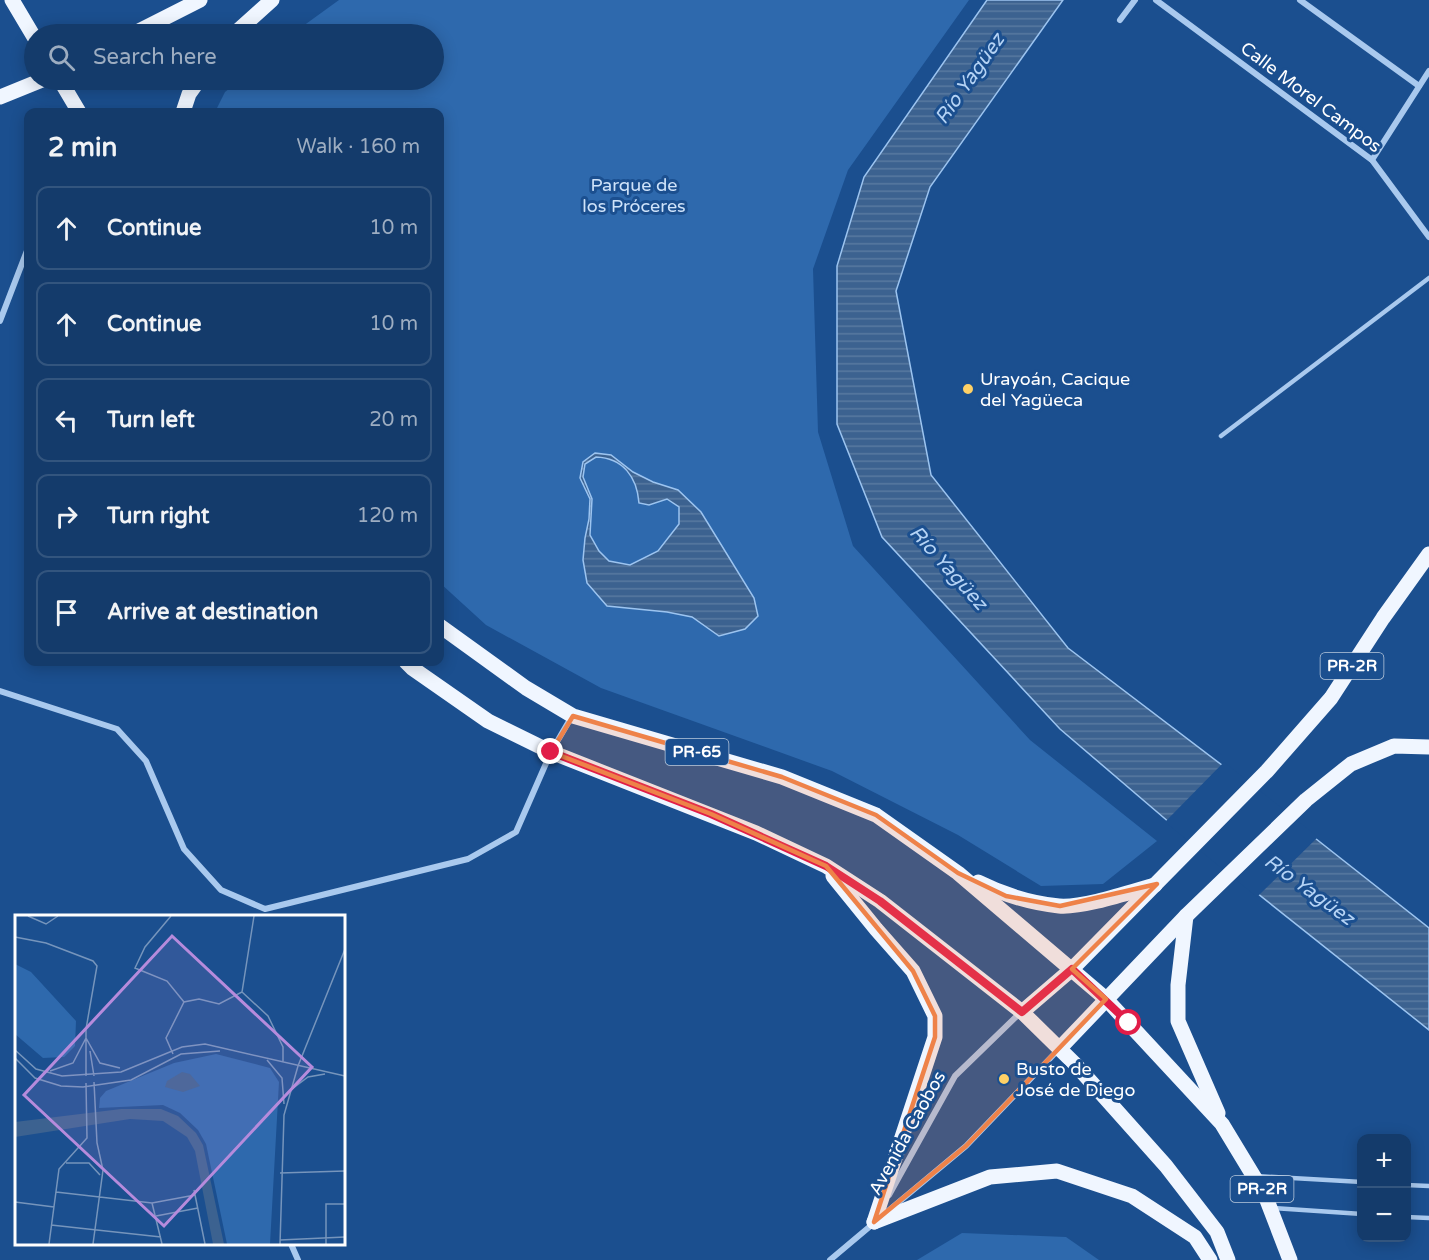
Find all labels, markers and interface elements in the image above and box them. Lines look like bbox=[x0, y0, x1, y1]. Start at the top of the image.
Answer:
search box bbox=[24, 24, 444, 90]
water label: Río Yagüez bbox=[930, 27, 1011, 129]
street label: Calle Morel Campos bbox=[1236, 37, 1386, 157]
icon: search bbox=[45, 41, 78, 74]
text: Search here bbox=[93, 44, 217, 70]
text: 2 min bbox=[48, 132, 117, 163]
text: Walk · 160 m bbox=[297, 135, 420, 159]
park label: Parque de los Próceres bbox=[582, 174, 686, 217]
icon: ahead bbox=[50, 212, 83, 245]
text: Continue bbox=[107, 215, 202, 241]
text: 10 m bbox=[369, 216, 418, 240]
icon: ahead bbox=[50, 308, 83, 341]
text: Continue bbox=[107, 311, 202, 337]
text: 10 m bbox=[369, 312, 418, 336]
place label: Urayoán, Cacique del Yagüeca bbox=[980, 368, 1130, 411]
marker: Urayoán, Cacique del Yagüeca bbox=[961, 382, 975, 396]
icon: left bbox=[50, 404, 83, 437]
text: Turn left bbox=[107, 407, 195, 433]
text: 20 m bbox=[369, 408, 418, 432]
icon: right bbox=[50, 500, 83, 533]
text: Turn right bbox=[107, 503, 209, 529]
text: 120 m bbox=[357, 504, 418, 528]
water label: Río Yagüez bbox=[904, 521, 993, 617]
icon: arrive bbox=[50, 596, 83, 629]
text: Arrive at destination bbox=[107, 599, 318, 625]
road number: PR-2R bbox=[1320, 653, 1384, 679]
route end bbox=[537, 738, 563, 764]
road number: PR-65 bbox=[666, 739, 728, 765]
water label: Río Yagüez bbox=[1259, 849, 1360, 932]
inset map bbox=[15, 915, 345, 1245]
route start bbox=[1115, 1009, 1141, 1035]
place label: Busto de José de Diego bbox=[1016, 1058, 1135, 1101]
street label: Avenida Caobos bbox=[864, 1067, 950, 1199]
marker: Busto de José de Diego bbox=[997, 1072, 1011, 1086]
map controls bbox=[1357, 1134, 1411, 1242]
button: + bbox=[1357, 1134, 1411, 1188]
road number: PR-2R bbox=[1230, 1176, 1294, 1202]
button: − bbox=[1357, 1188, 1411, 1242]

